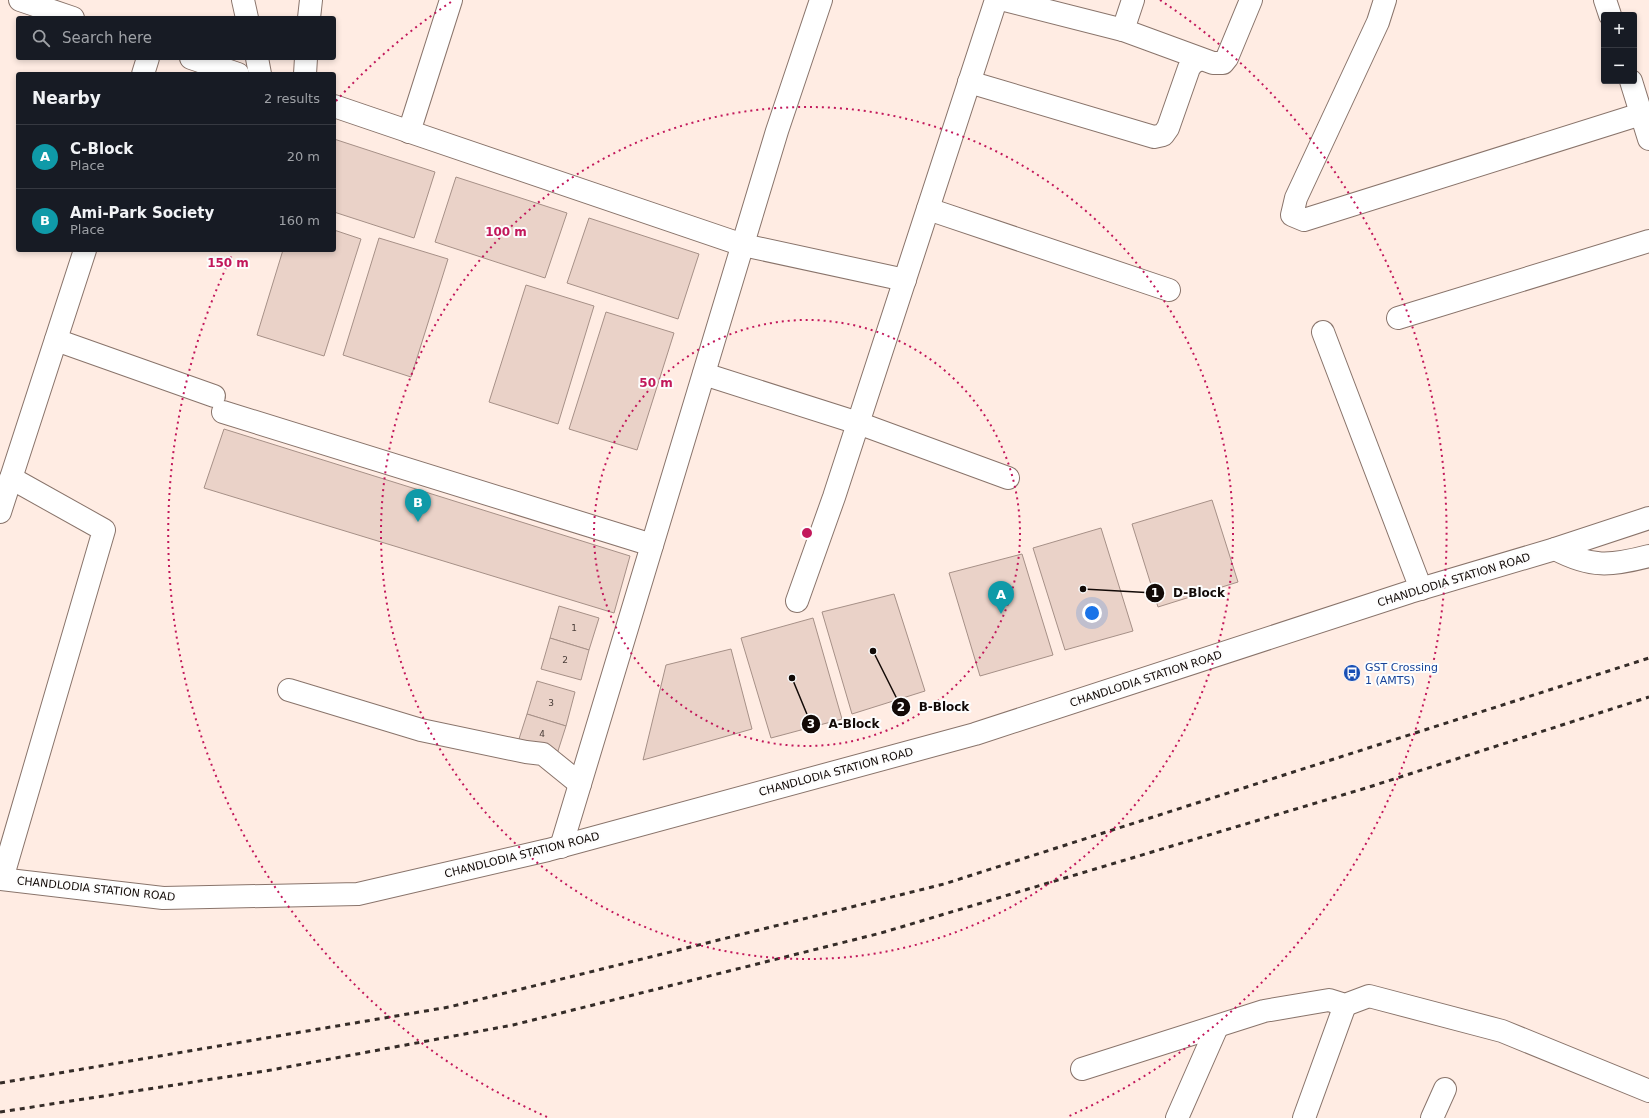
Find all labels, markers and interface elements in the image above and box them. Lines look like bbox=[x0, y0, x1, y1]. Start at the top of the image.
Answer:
map controls bbox=[1601, 12, 1637, 84]
button: + bbox=[1601, 12, 1637, 48]
search box bbox=[16, 16, 336, 60]
icon: search bbox=[30, 27, 52, 49]
text: Search here bbox=[62, 29, 152, 47]
button: − bbox=[1601, 48, 1637, 84]
text: Nearby bbox=[32, 88, 101, 108]
text: 2 results bbox=[264, 91, 320, 106]
text: C-Block bbox=[70, 140, 133, 158]
text: A bbox=[40, 149, 50, 164]
text: 20 m bbox=[287, 149, 320, 164]
text: Place bbox=[70, 158, 105, 173]
text: Ami-Park Society bbox=[70, 204, 214, 222]
text: B bbox=[40, 213, 50, 228]
text: 160 m bbox=[278, 213, 320, 228]
text: Place bbox=[70, 222, 105, 237]
text: 100 m bbox=[485, 225, 527, 239]
text: 150 m bbox=[207, 256, 249, 270]
text: 50 m bbox=[639, 376, 673, 390]
pin: B bbox=[405, 489, 431, 522]
centre of rings bbox=[800, 526, 814, 540]
street label: CHANDLODIA STATION ROAD bbox=[1376, 550, 1532, 610]
pin: A bbox=[988, 581, 1014, 614]
callout: D-Block bbox=[1145, 581, 1233, 605]
text: 1 bbox=[1151, 586, 1159, 600]
text: D-Block bbox=[1173, 586, 1226, 600]
your location bbox=[1082, 603, 1102, 623]
house number: 1 bbox=[571, 623, 577, 633]
street label: CHANDLODIA STATION ROAD bbox=[1068, 648, 1224, 710]
house number: 2 bbox=[562, 655, 568, 665]
place label: GST Crossing 1 (AMTS) bbox=[1365, 661, 1438, 687]
bus stop icon: GST Crossing 1 (AMTS) bbox=[1342, 663, 1362, 683]
callout: B-Block bbox=[891, 695, 978, 719]
house number: 3 bbox=[548, 698, 554, 708]
text: 2 bbox=[897, 700, 905, 714]
text: B-Block bbox=[919, 700, 970, 714]
callout: A-Block bbox=[801, 712, 888, 736]
text: 3 bbox=[807, 717, 815, 731]
text: A-Block bbox=[829, 717, 880, 731]
house number: 4 bbox=[539, 729, 545, 739]
street label: CHANDLODIA STATION ROAD bbox=[757, 745, 915, 799]
street label: CHANDLODIA STATION ROAD bbox=[443, 829, 601, 881]
street label: CHANDLODIA STATION ROAD bbox=[16, 874, 176, 904]

